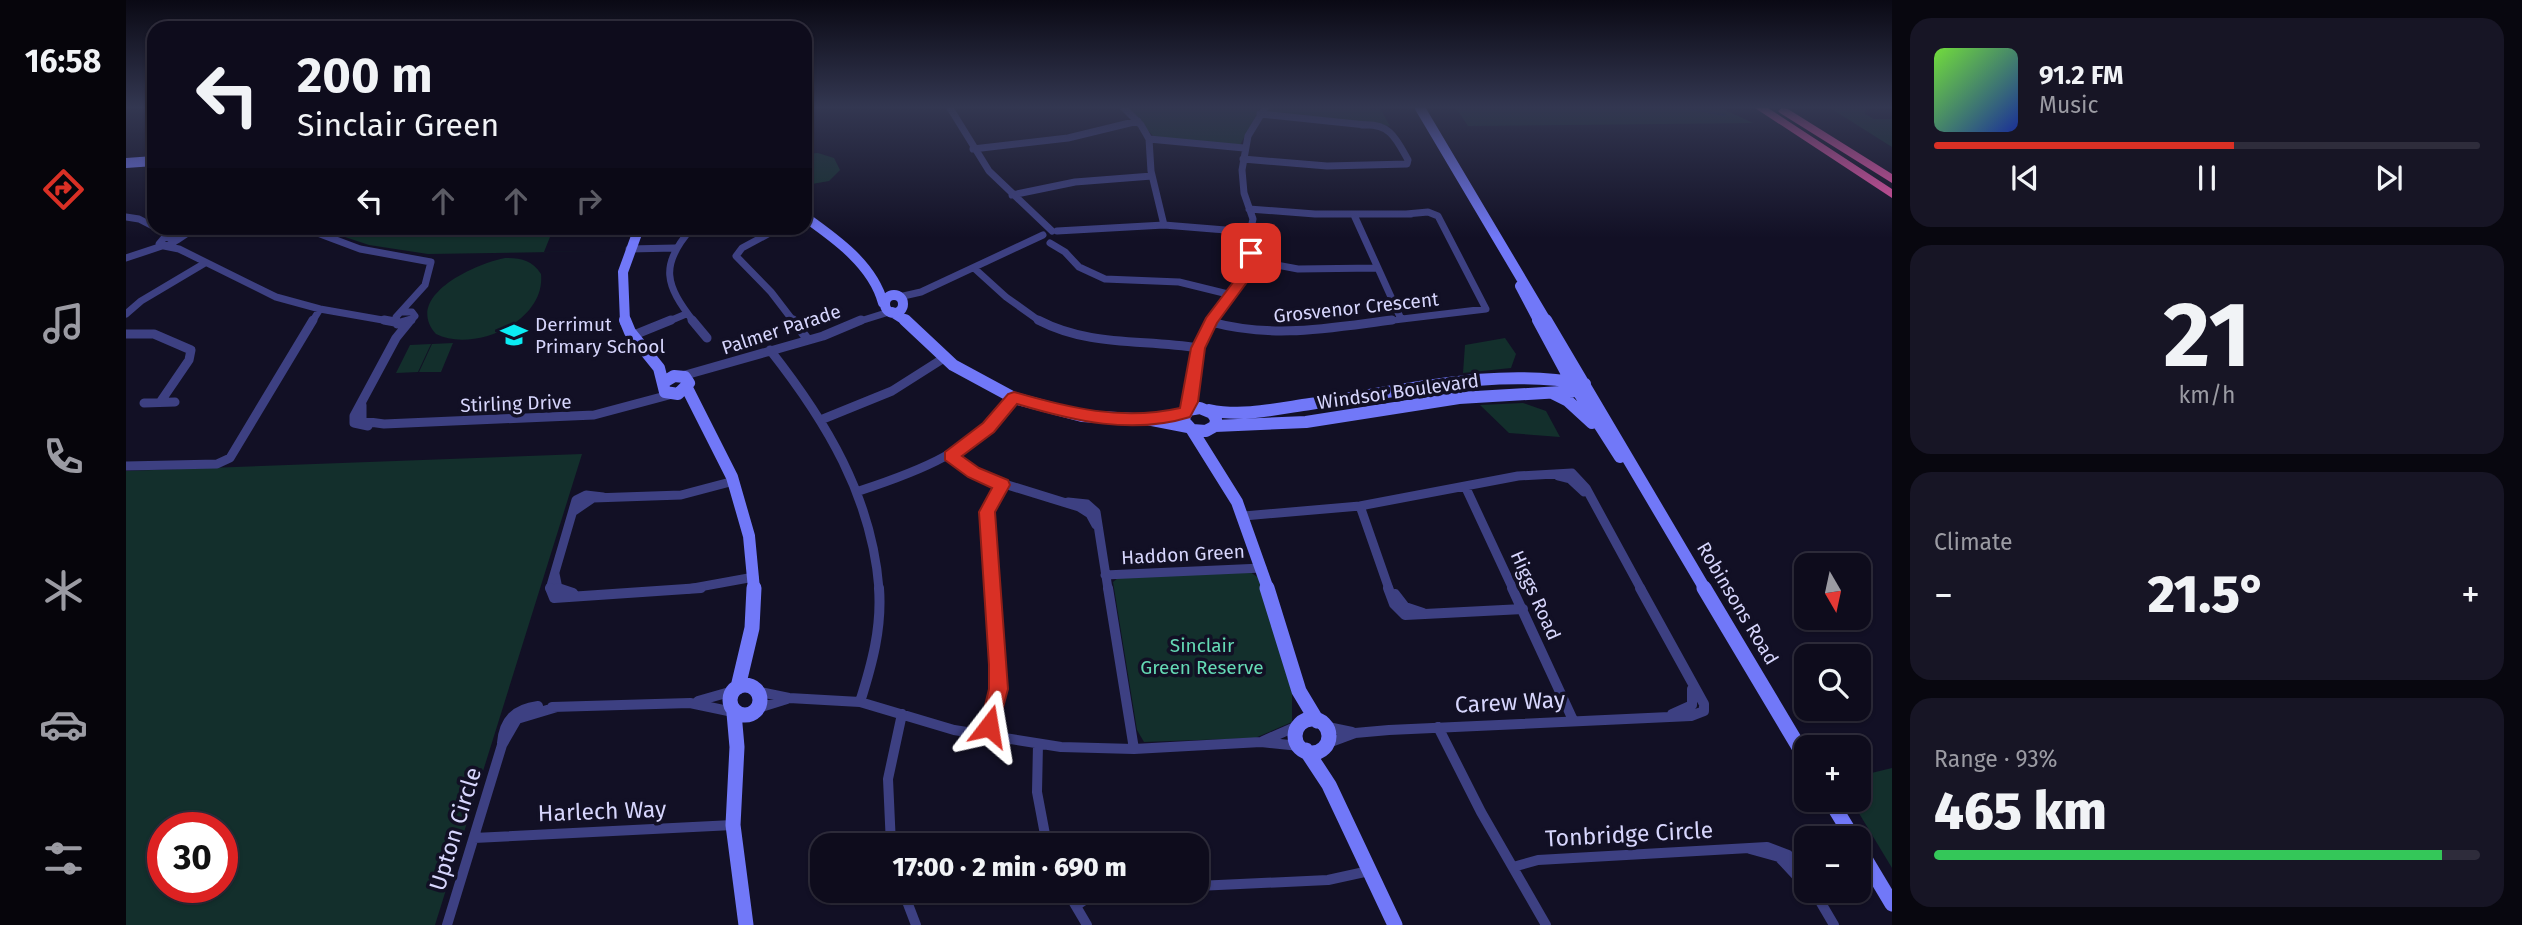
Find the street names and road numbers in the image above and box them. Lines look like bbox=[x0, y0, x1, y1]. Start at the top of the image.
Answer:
street label: Grosvenor Crescent bbox=[1272, 287, 1440, 328]
street label: Palmer Parade bbox=[719, 299, 844, 360]
street label: Windsor Boulevard bbox=[1316, 369, 1480, 414]
street label: Stirling Drive bbox=[460, 390, 572, 417]
street label: Robinsons Road bbox=[1692, 538, 1783, 669]
street label: Haddon Green bbox=[1121, 540, 1245, 569]
street label: Higgs Road bbox=[1506, 547, 1565, 644]
street label: Carew Way bbox=[1454, 685, 1566, 719]
street label: Upton Circle bbox=[423, 764, 487, 894]
street label: Harlech Way bbox=[537, 795, 667, 827]
street label: Tonbridge Circle bbox=[1544, 816, 1714, 852]

